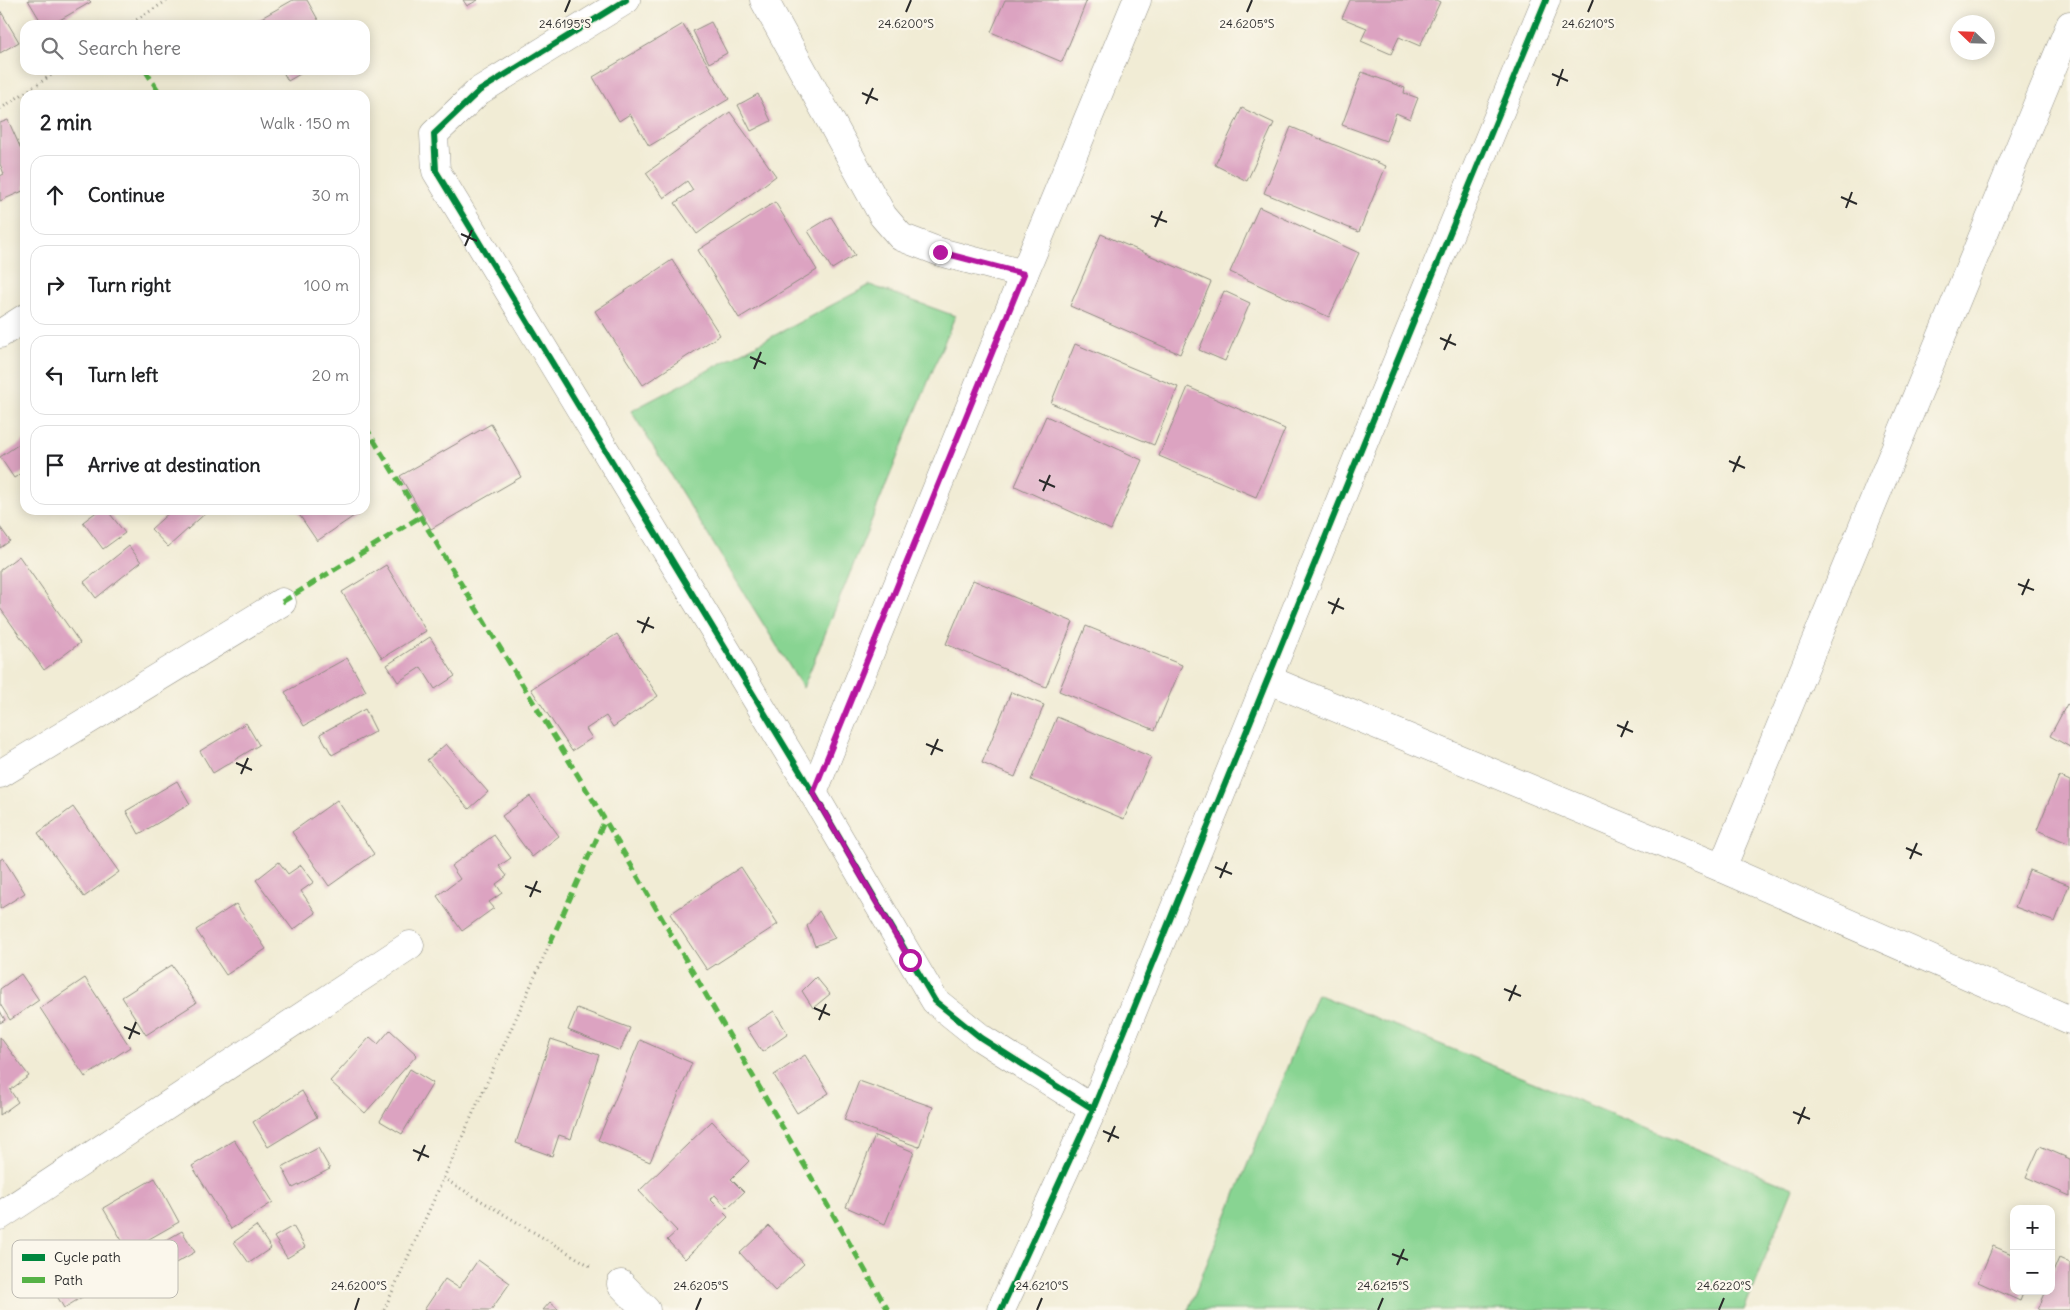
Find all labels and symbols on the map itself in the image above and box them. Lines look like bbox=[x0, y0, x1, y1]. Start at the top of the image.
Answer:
north arrow bbox=[1950, 15, 1995, 60]
text: 24.6195°S bbox=[539, 16, 591, 31]
text: 24.6200°S bbox=[878, 16, 934, 31]
text: 24.6205°S bbox=[1220, 16, 1275, 31]
text: 24.6210°S bbox=[1562, 16, 1615, 31]
route end bbox=[929, 241, 952, 264]
route start bbox=[899, 949, 922, 972]
legend bbox=[12, 1240, 178, 1298]
text: Cycle path bbox=[54, 1248, 121, 1266]
text: Path bbox=[54, 1271, 83, 1289]
text: 24.6200°S bbox=[331, 1278, 387, 1293]
text: 24.6205°S bbox=[674, 1278, 729, 1293]
text: 24.6210°S bbox=[1016, 1278, 1069, 1293]
text: 24.6215°S bbox=[1357, 1278, 1409, 1293]
text: 24.6220°S bbox=[1697, 1278, 1752, 1293]

